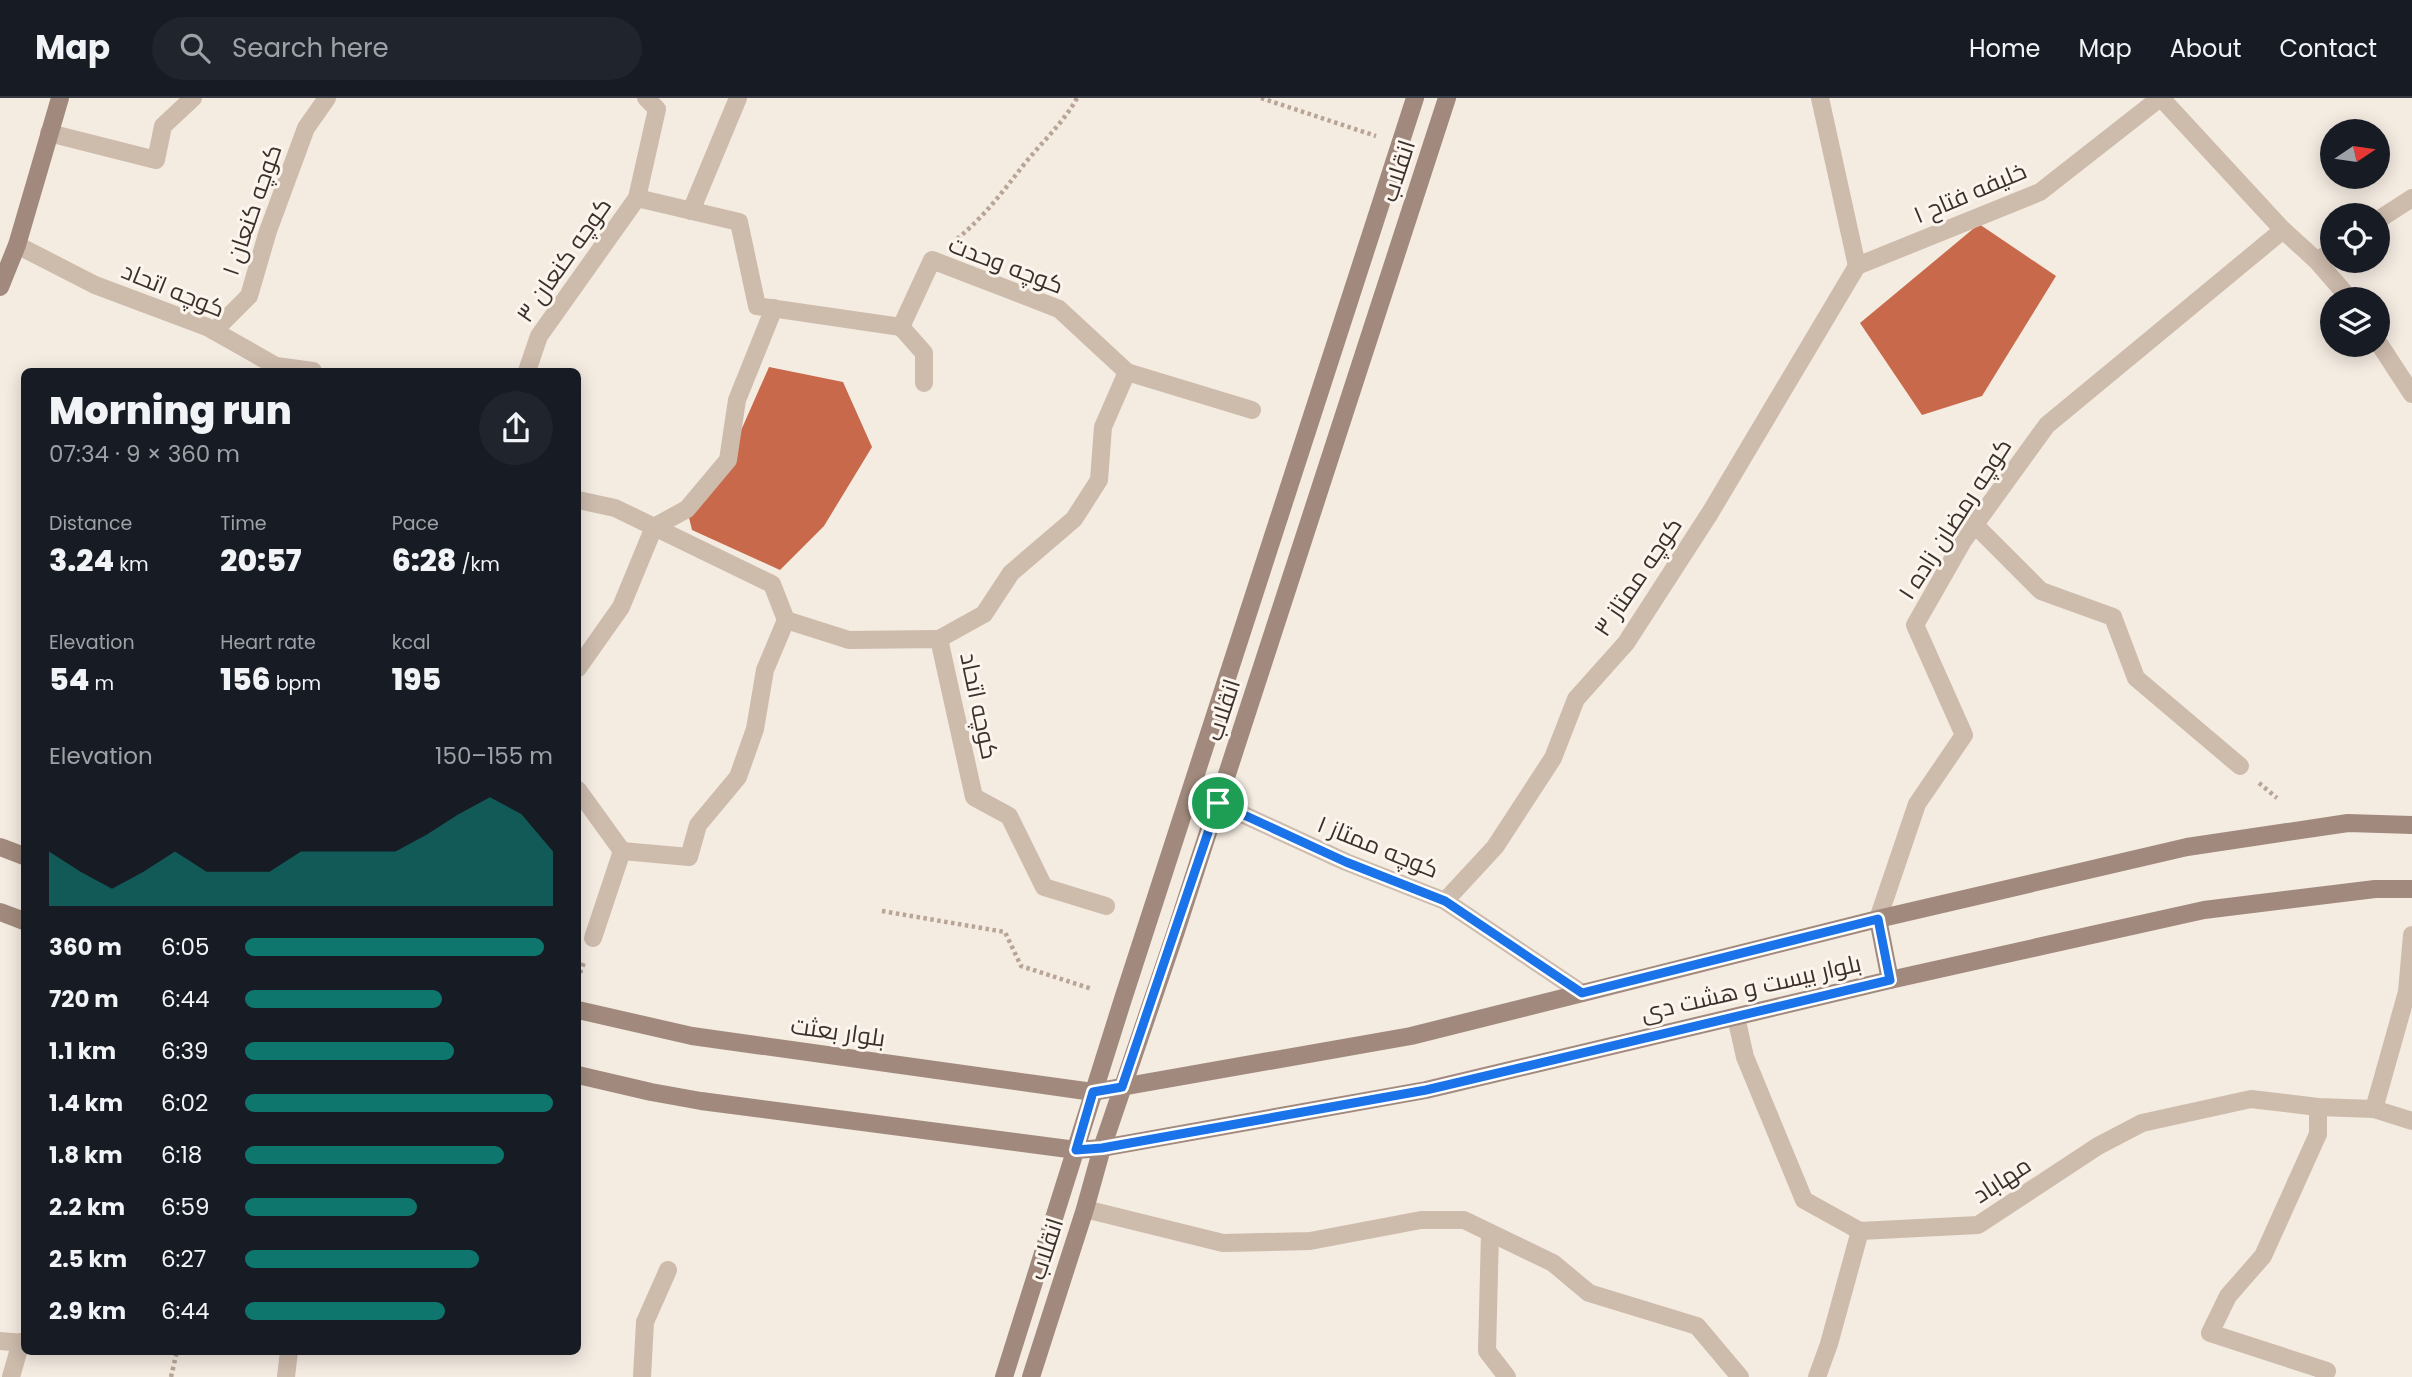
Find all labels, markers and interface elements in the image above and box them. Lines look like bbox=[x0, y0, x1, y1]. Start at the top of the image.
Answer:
search box bbox=[152, 17, 642, 80]
text: Map bbox=[35, 24, 110, 71]
icon: search bbox=[176, 29, 214, 67]
text: Search here bbox=[232, 30, 389, 66]
text: Home bbox=[1969, 32, 2041, 65]
text: Map bbox=[2079, 32, 2132, 65]
text: About bbox=[2170, 32, 2241, 65]
text: Contact bbox=[2279, 32, 2377, 65]
north arrow bbox=[2320, 119, 2390, 189]
map controls bbox=[2320, 119, 2390, 357]
street label: انقلاب bbox=[1372, 136, 1423, 206]
street label: کوچه کنعان ۱ bbox=[214, 140, 289, 280]
street label: خلیفه فتاح ۱ bbox=[1908, 154, 2031, 231]
street label: کوچه کنعان ۳ bbox=[508, 191, 619, 329]
button: locate bbox=[2320, 203, 2390, 273]
street label: کوچه وحدت bbox=[944, 228, 1068, 302]
street label: کوچه اتحاد bbox=[117, 254, 230, 325]
button: layers bbox=[2320, 287, 2390, 357]
text: Morning run bbox=[49, 384, 292, 437]
button: share bbox=[479, 391, 553, 465]
street label: کوچه رمضان زاده ۱ bbox=[1890, 432, 2019, 606]
text: 07:34 · 9 × 360 m bbox=[49, 438, 240, 470]
text: Distance bbox=[49, 510, 132, 537]
text: Time bbox=[220, 510, 267, 537]
text: Pace bbox=[392, 510, 439, 537]
street label: کوچه ممتاز ۳ bbox=[1586, 511, 1690, 643]
text: 3.24 bbox=[49, 539, 114, 582]
text: 20:57 bbox=[220, 539, 302, 582]
text: 6:28 bbox=[392, 539, 456, 582]
text: km bbox=[114, 551, 149, 578]
text: /km bbox=[456, 551, 500, 578]
text: Elevation bbox=[49, 629, 135, 656]
text: Heart rate bbox=[220, 629, 316, 656]
text: kcal bbox=[392, 629, 431, 656]
street label: کوچه اتحاد bbox=[952, 649, 1007, 762]
text: 54 bbox=[49, 658, 89, 701]
text: 156 bbox=[220, 658, 271, 701]
text: 195 bbox=[392, 658, 441, 701]
text: m bbox=[89, 670, 114, 697]
text: bpm bbox=[271, 670, 321, 697]
street label: انقلاب bbox=[1197, 675, 1248, 745]
text: Elevation bbox=[49, 740, 153, 772]
text: 150–155 m bbox=[435, 740, 553, 772]
pin bbox=[1188, 773, 1248, 833]
icon: arrive bbox=[1199, 784, 1237, 822]
street label: کوچه ممتاز ۱ bbox=[1312, 807, 1444, 886]
text: 360 m bbox=[49, 931, 122, 963]
text: 6:05 bbox=[161, 931, 209, 963]
street label: بلوار بیست و هشت دی bbox=[1637, 946, 1864, 1029]
text: 720 m bbox=[49, 983, 119, 1015]
text: 6:44 bbox=[161, 983, 209, 1015]
street label: بلوار بعثت bbox=[789, 1009, 887, 1054]
text: 1.1 km bbox=[49, 1035, 116, 1067]
text: 6:39 bbox=[161, 1035, 209, 1067]
text: 1.4 km bbox=[49, 1087, 123, 1119]
text: 6:02 bbox=[161, 1087, 208, 1119]
text: 1.8 km bbox=[49, 1139, 123, 1171]
text: 6:18 bbox=[161, 1139, 202, 1171]
street label: مهاباد bbox=[1966, 1148, 2037, 1211]
text: 2.2 km bbox=[49, 1191, 125, 1223]
text: 6:59 bbox=[161, 1191, 209, 1223]
street label: انقلاب bbox=[1020, 1214, 1071, 1284]
text: 2.5 km bbox=[49, 1243, 127, 1275]
text: 6:27 bbox=[161, 1243, 206, 1275]
text: 2.9 km bbox=[49, 1295, 126, 1327]
text: 6:44 bbox=[161, 1295, 209, 1327]

